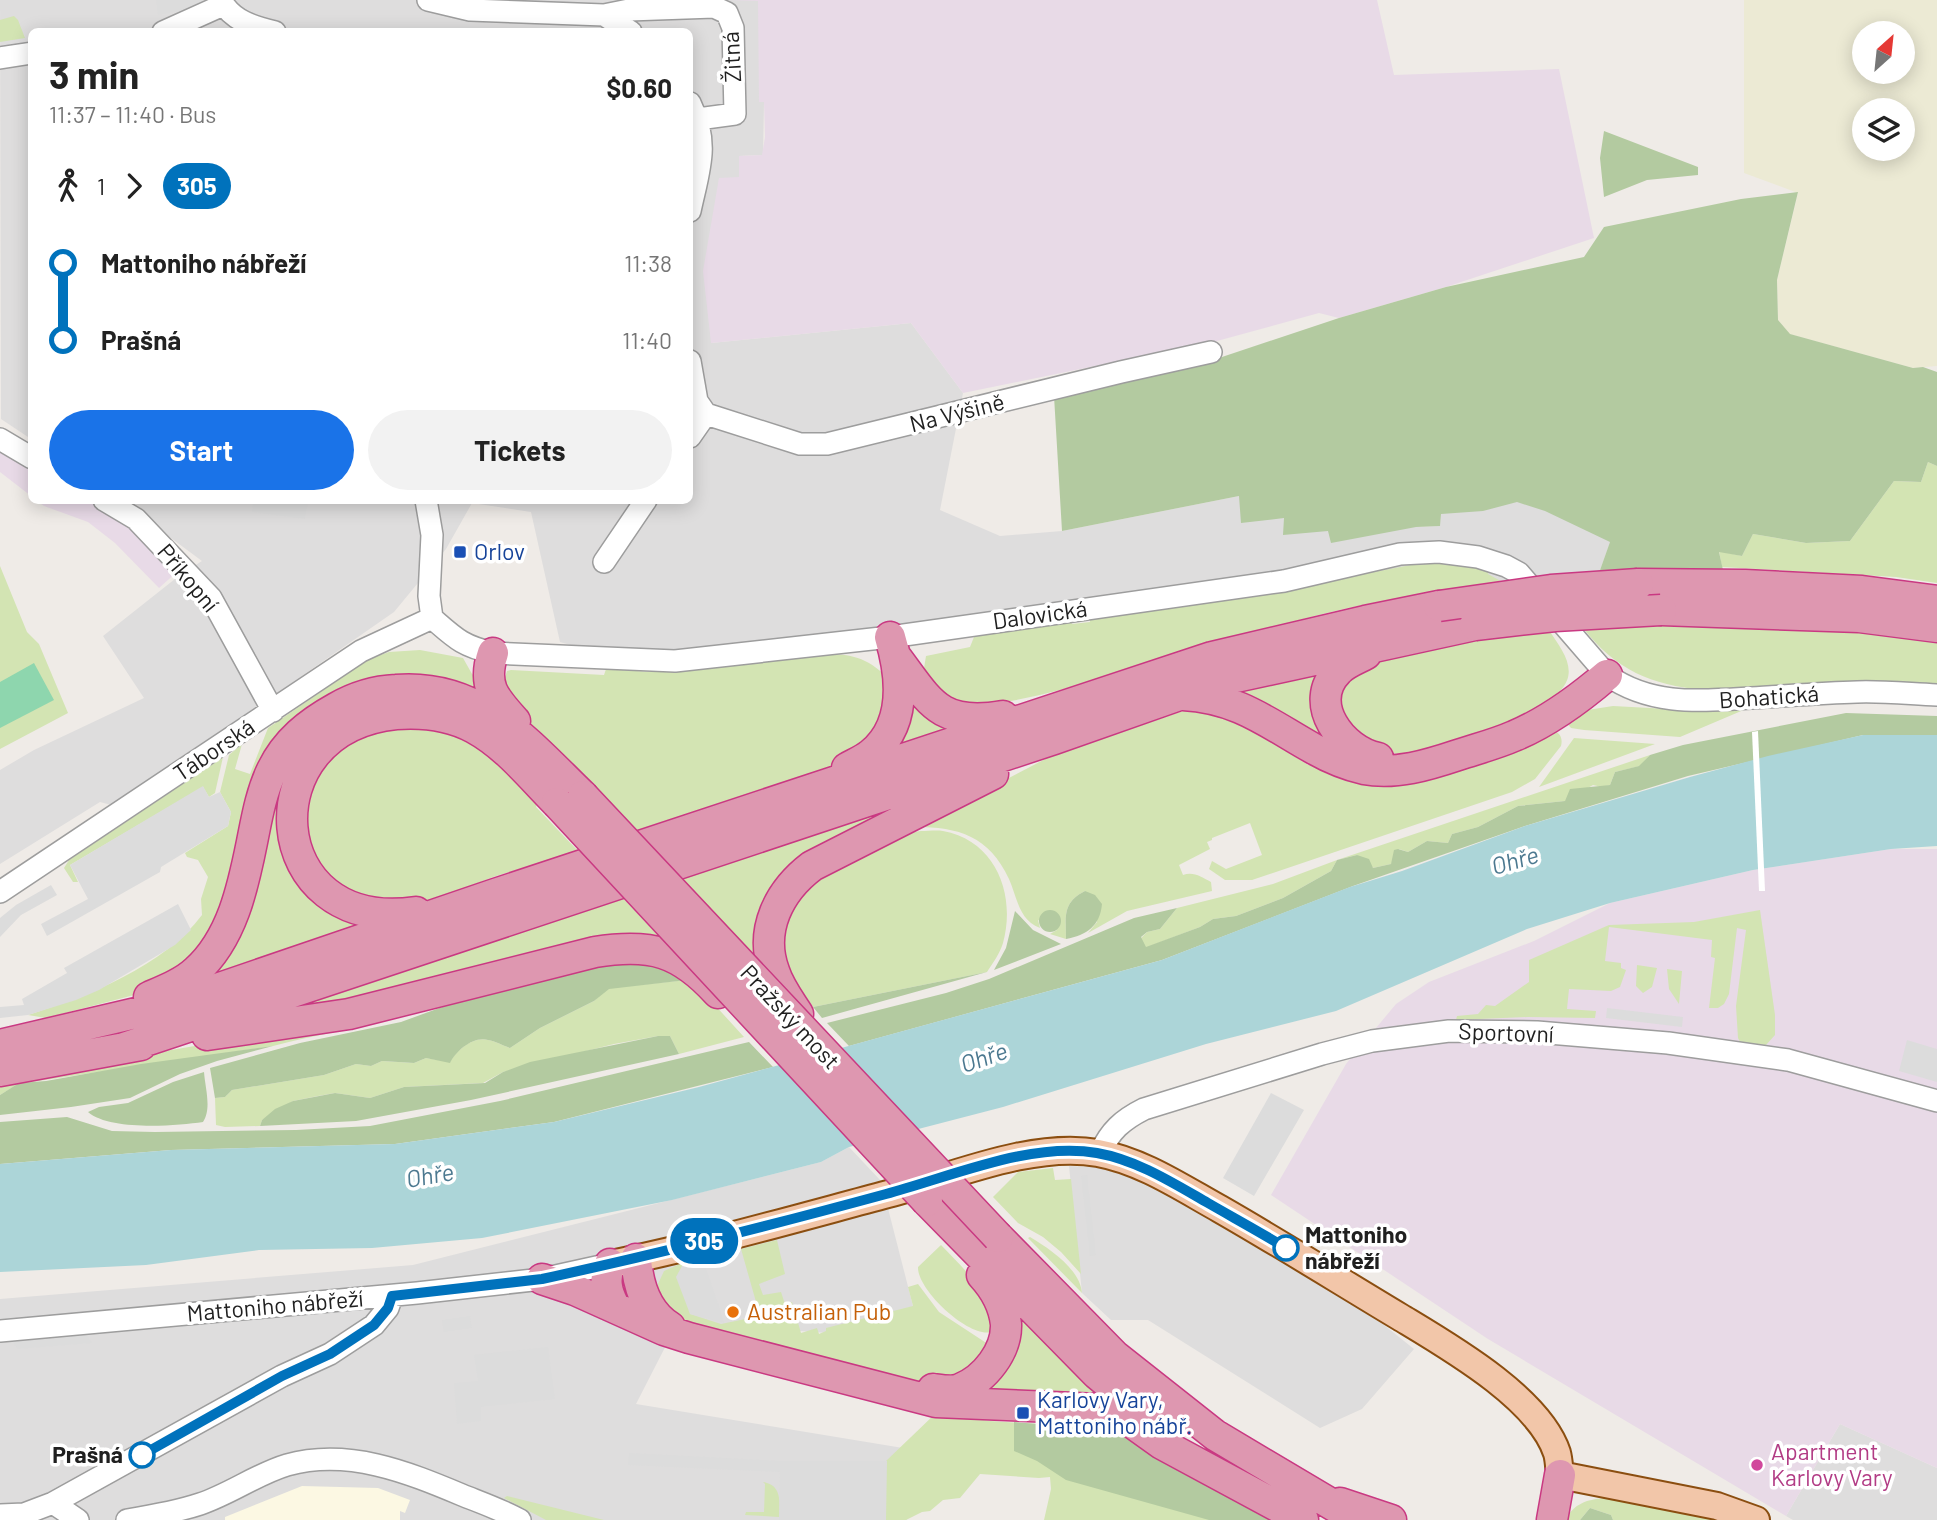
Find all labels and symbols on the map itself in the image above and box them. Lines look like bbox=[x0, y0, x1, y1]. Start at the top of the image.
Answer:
north arrow bbox=[1852, 21, 1914, 84]
street label: Žitná bbox=[716, 31, 746, 83]
street label: Na Výšině bbox=[906, 387, 1007, 437]
place label: Orlov bbox=[474, 537, 525, 565]
street label: Příkopní bbox=[152, 538, 225, 617]
marker: Orlov bbox=[452, 544, 468, 560]
street label: Dalovická bbox=[991, 594, 1089, 634]
street label: Bohatická bbox=[1718, 679, 1820, 713]
street label: Táborská bbox=[168, 712, 259, 786]
water label: Ohře bbox=[1488, 839, 1542, 880]
street label: Pražský most bbox=[735, 958, 846, 1074]
street label: Sportovní bbox=[1458, 1016, 1554, 1048]
water label: Ohře bbox=[956, 1035, 1011, 1078]
water label: Ohře bbox=[404, 1156, 456, 1193]
line badge: 305 bbox=[664, 1218, 744, 1264]
place label: Mattoniho nábřeží bbox=[1305, 1220, 1407, 1274]
marker: Mattoniho nábřeží bbox=[1273, 1235, 1299, 1261]
street label: Mattoniho nábřeží bbox=[186, 1283, 364, 1327]
place label: Australian Pub bbox=[747, 1297, 891, 1325]
marker: Australian Pub bbox=[725, 1304, 741, 1320]
place label: Karlovy Vary, Mattoniho nábř. bbox=[1037, 1385, 1192, 1439]
marker: Karlovy Vary, Mattoniho nábř. bbox=[1015, 1405, 1031, 1421]
place label: Apartment Karlovy Vary bbox=[1771, 1437, 1893, 1491]
place label: Prašná bbox=[52, 1440, 123, 1468]
marker: Prašná bbox=[129, 1442, 155, 1468]
marker: Apartment Karlovy Vary bbox=[1749, 1457, 1765, 1473]

